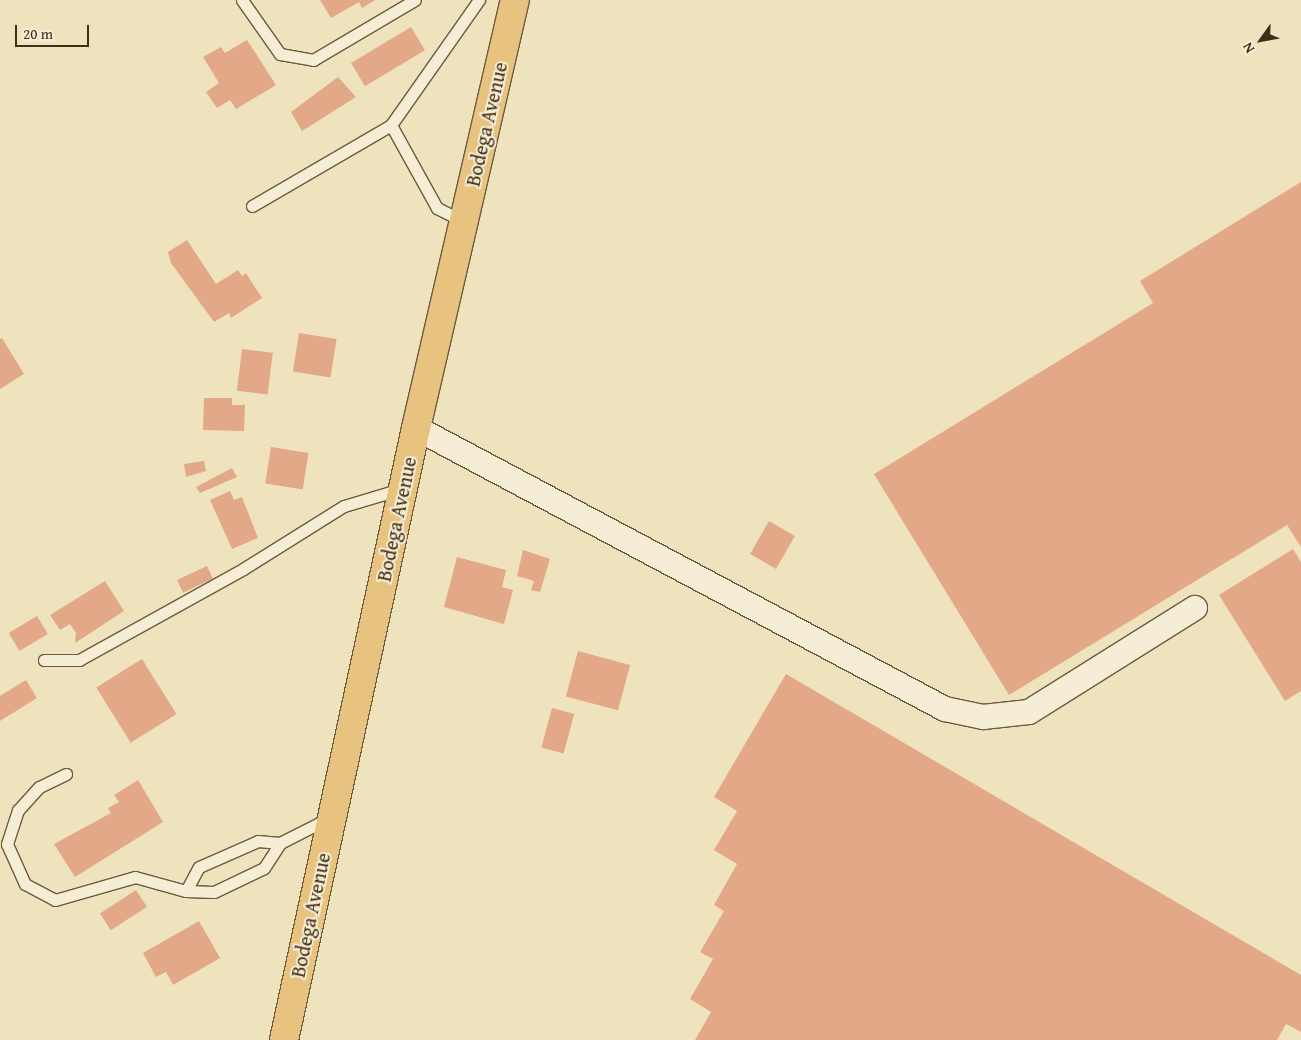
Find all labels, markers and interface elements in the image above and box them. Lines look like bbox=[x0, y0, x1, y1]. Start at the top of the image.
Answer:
scale bar bbox=[18, 15, 91, 47]
north arrow bbox=[1236, 15, 1286, 65]
text: 20 m bbox=[23, 23, 53, 44]
text: N bbox=[1237, 39, 1259, 57]
street label: Bodega Avenue bbox=[460, 59, 512, 189]
street label: Bodega Avenue bbox=[371, 454, 421, 584]
street label: Bodega Avenue bbox=[285, 850, 335, 980]

